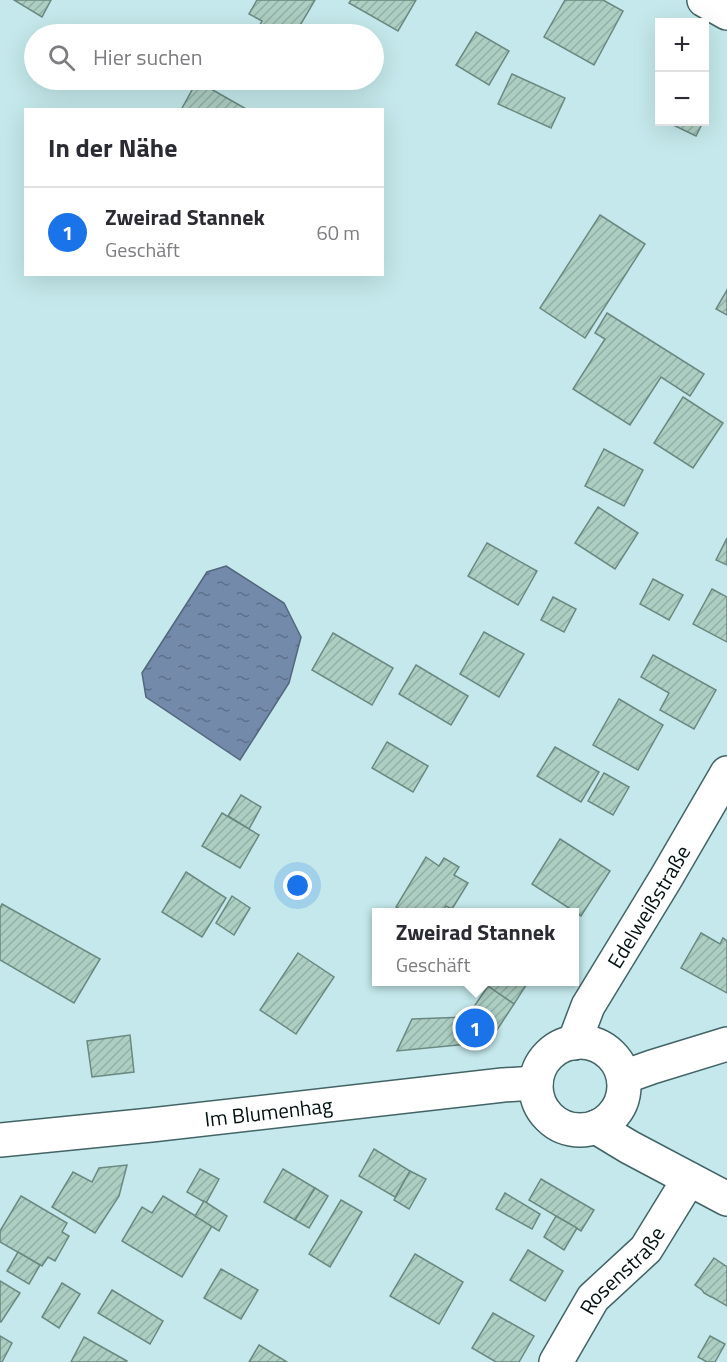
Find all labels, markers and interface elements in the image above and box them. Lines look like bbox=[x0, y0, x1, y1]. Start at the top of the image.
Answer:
map controls bbox=[655, 18, 709, 126]
button: + bbox=[655, 18, 709, 72]
search box bbox=[24, 24, 384, 90]
text: Hier suchen bbox=[93, 40, 202, 74]
icon: search bbox=[45, 41, 78, 74]
button: − bbox=[655, 72, 709, 126]
text: In der Nähe bbox=[48, 128, 177, 167]
text: Zweirad Stannek bbox=[105, 200, 265, 234]
text: 1 bbox=[62, 217, 73, 248]
text: 60 m bbox=[316, 217, 360, 248]
text: Geschäft bbox=[105, 234, 180, 265]
street label: Edelweißstraße bbox=[599, 839, 698, 974]
your location bbox=[283, 871, 312, 900]
popup bbox=[372, 908, 579, 986]
text: Zweirad Stannek bbox=[396, 915, 555, 949]
text: Geschäft bbox=[396, 949, 470, 980]
pin: 1 bbox=[456, 1006, 494, 1050]
street label: Im Blumenhag bbox=[203, 1088, 334, 1135]
street label: Rosenstraße bbox=[571, 1220, 672, 1320]

